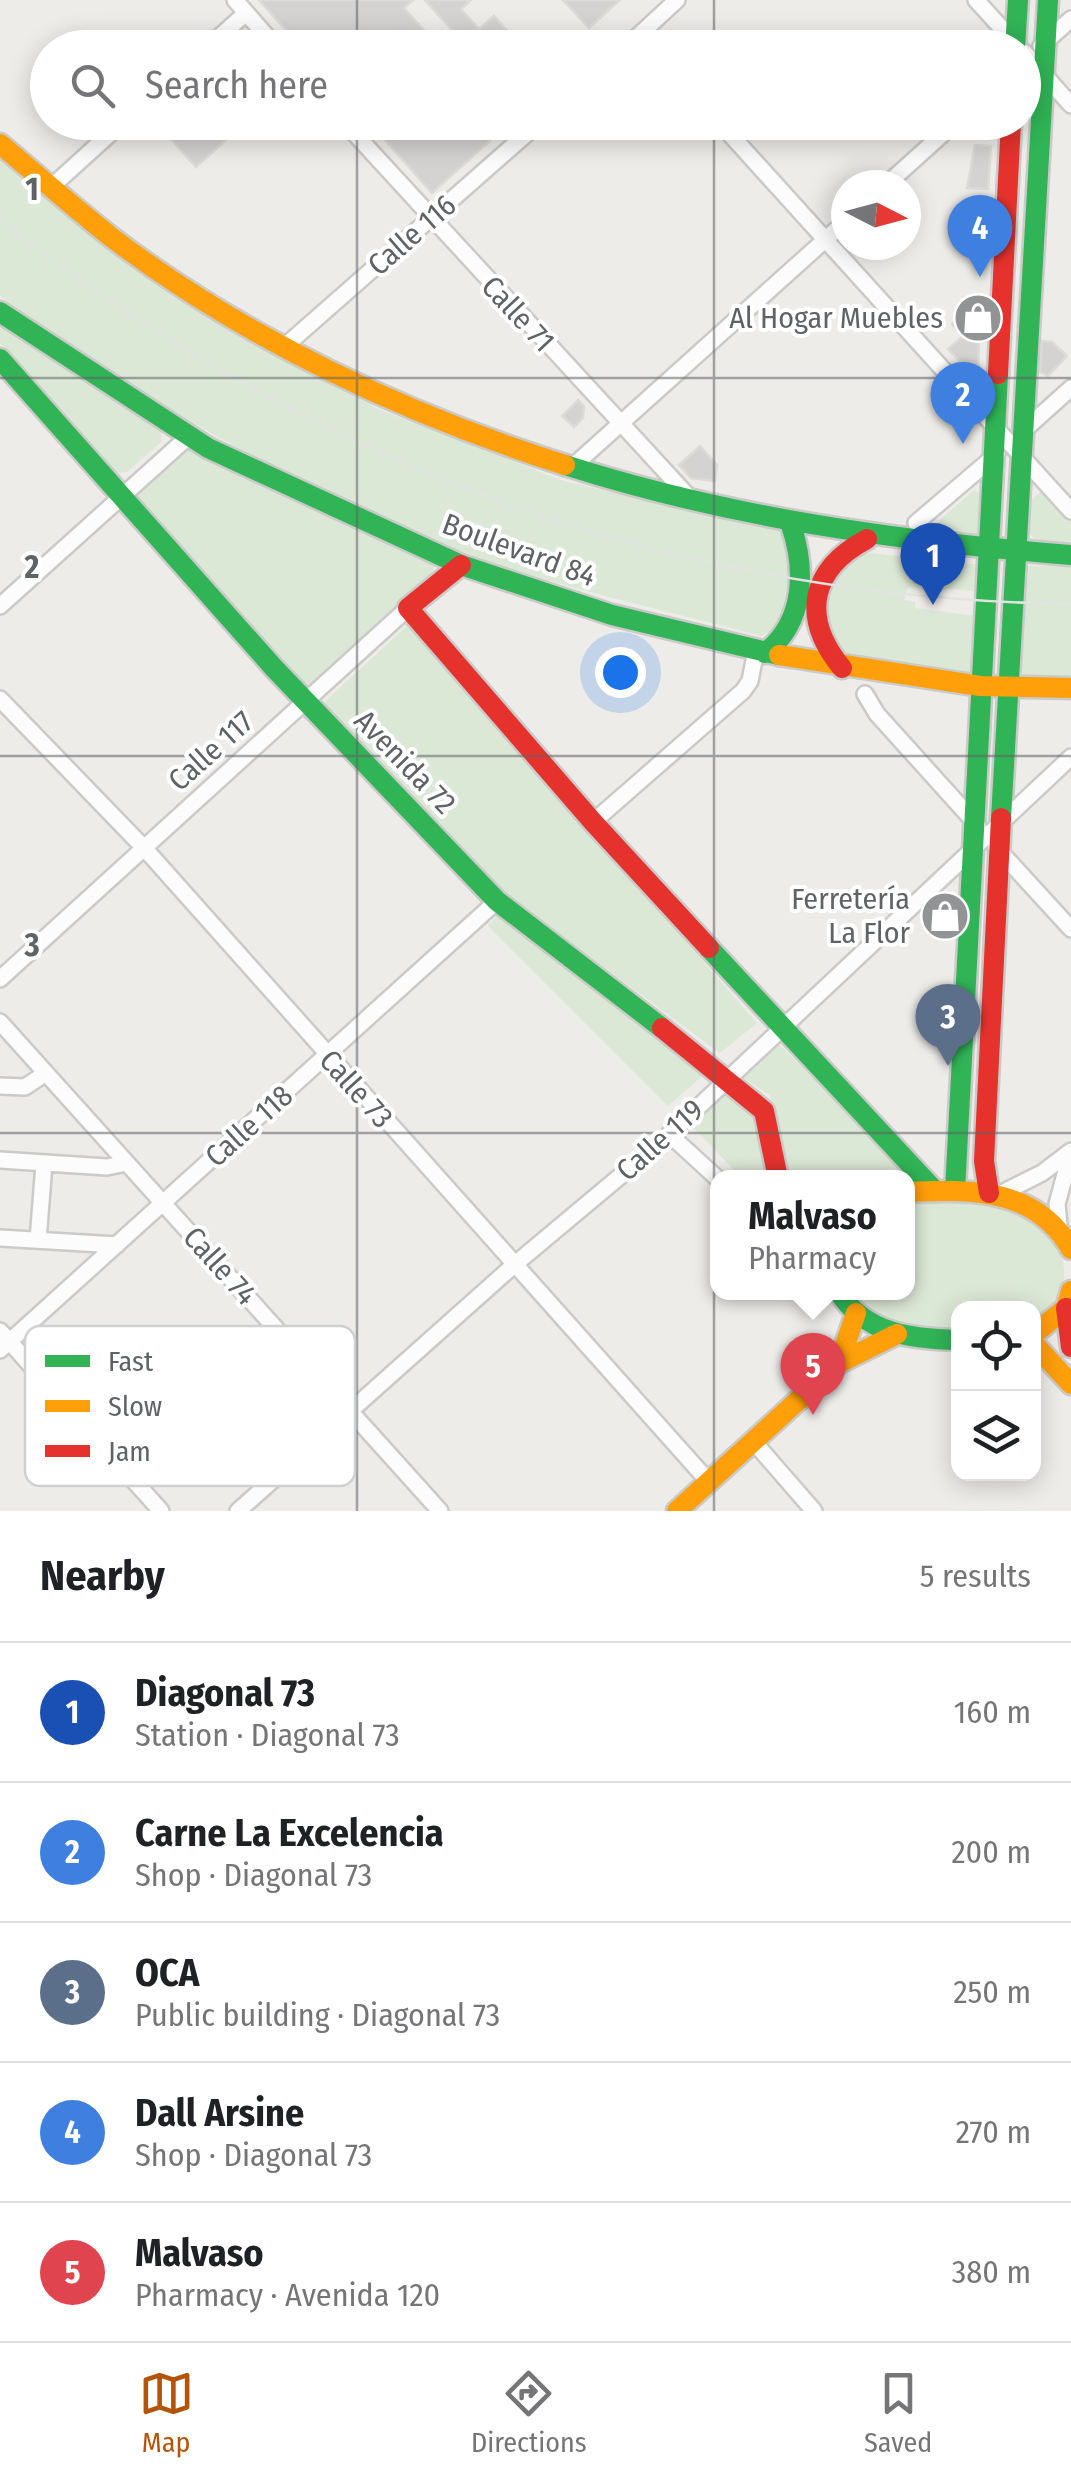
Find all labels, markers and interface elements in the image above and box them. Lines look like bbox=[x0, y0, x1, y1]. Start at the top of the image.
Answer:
search box bbox=[30, 30, 1041, 140]
icon: search bbox=[65, 58, 120, 113]
text: Search here bbox=[145, 62, 328, 108]
text: 1 bbox=[25, 170, 39, 208]
north arrow bbox=[831, 170, 921, 260]
street label: Calle 116 bbox=[361, 187, 463, 283]
pin: 4 bbox=[948, 194, 1012, 277]
street label: Calle 71 bbox=[474, 269, 562, 359]
shop icon: Al Hogar Muebles bbox=[952, 292, 1004, 344]
place label: Al Hogar Muebles bbox=[729, 300, 943, 336]
pin: 2 bbox=[930, 362, 996, 444]
street label: Boulevard 84 bbox=[438, 506, 600, 594]
pin: 1 bbox=[900, 522, 966, 605]
text: 2 bbox=[24, 548, 40, 586]
your location bbox=[595, 647, 646, 698]
street label: Calle 117 bbox=[161, 703, 261, 799]
street label: Avenida 72 bbox=[347, 703, 463, 821]
place label: Ferretería La Flor bbox=[791, 881, 911, 951]
shop icon: Ferretería La Flor bbox=[919, 890, 971, 942]
text: 3 bbox=[23, 926, 40, 964]
pin: 3 bbox=[916, 984, 980, 1066]
street label: Calle 73 bbox=[312, 1043, 400, 1135]
street label: Calle 118 bbox=[198, 1078, 300, 1174]
street label: Calle 119 bbox=[609, 1092, 711, 1188]
popup bbox=[710, 1170, 915, 1300]
text: Malvaso bbox=[748, 1193, 877, 1239]
street label: Calle 74 bbox=[176, 1220, 264, 1312]
text: Pharmacy bbox=[748, 1239, 876, 1277]
map controls bbox=[951, 1301, 1041, 1481]
button: locate bbox=[951, 1301, 1041, 1391]
legend bbox=[25, 1326, 355, 1486]
pin: 5 bbox=[780, 1332, 846, 1415]
text: Fast bbox=[108, 1345, 154, 1378]
text: Slow bbox=[108, 1390, 162, 1423]
button: layers bbox=[951, 1391, 1041, 1481]
text: Jam bbox=[108, 1435, 151, 1468]
text: Nearby bbox=[40, 1551, 165, 1601]
text: 5 results bbox=[920, 1557, 1031, 1595]
text: Diagonal 73 bbox=[135, 1670, 315, 1716]
text: 1 bbox=[66, 1693, 79, 1731]
text: 160 m bbox=[954, 1693, 1031, 1731]
text: Station · Diagonal 73 bbox=[135, 1716, 400, 1754]
text: Carne La Excelencia bbox=[135, 1810, 444, 1856]
text: 2 bbox=[65, 1833, 80, 1871]
text: 200 m bbox=[951, 1833, 1031, 1871]
text: Shop · Diagonal 73 bbox=[135, 1856, 372, 1894]
text: OCA bbox=[135, 1950, 200, 1996]
text: 3 bbox=[65, 1973, 80, 2011]
text: 250 m bbox=[953, 1973, 1031, 2011]
text: Public building · Diagonal 73 bbox=[135, 1996, 500, 2034]
text: Dall Arsine bbox=[135, 2090, 304, 2136]
text: 4 bbox=[64, 2113, 81, 2151]
text: 270 m bbox=[956, 2113, 1031, 2151]
text: Shop · Diagonal 73 bbox=[135, 2136, 372, 2174]
text: Malvaso bbox=[135, 2230, 264, 2276]
text: 5 bbox=[65, 2253, 80, 2291]
text: 380 m bbox=[952, 2253, 1031, 2291]
text: Pharmacy · Avenida 120 bbox=[135, 2276, 440, 2314]
tab: Map bbox=[139, 2366, 194, 2459]
tab: Directions bbox=[471, 2366, 587, 2459]
tab: Saved bbox=[864, 2366, 932, 2459]

